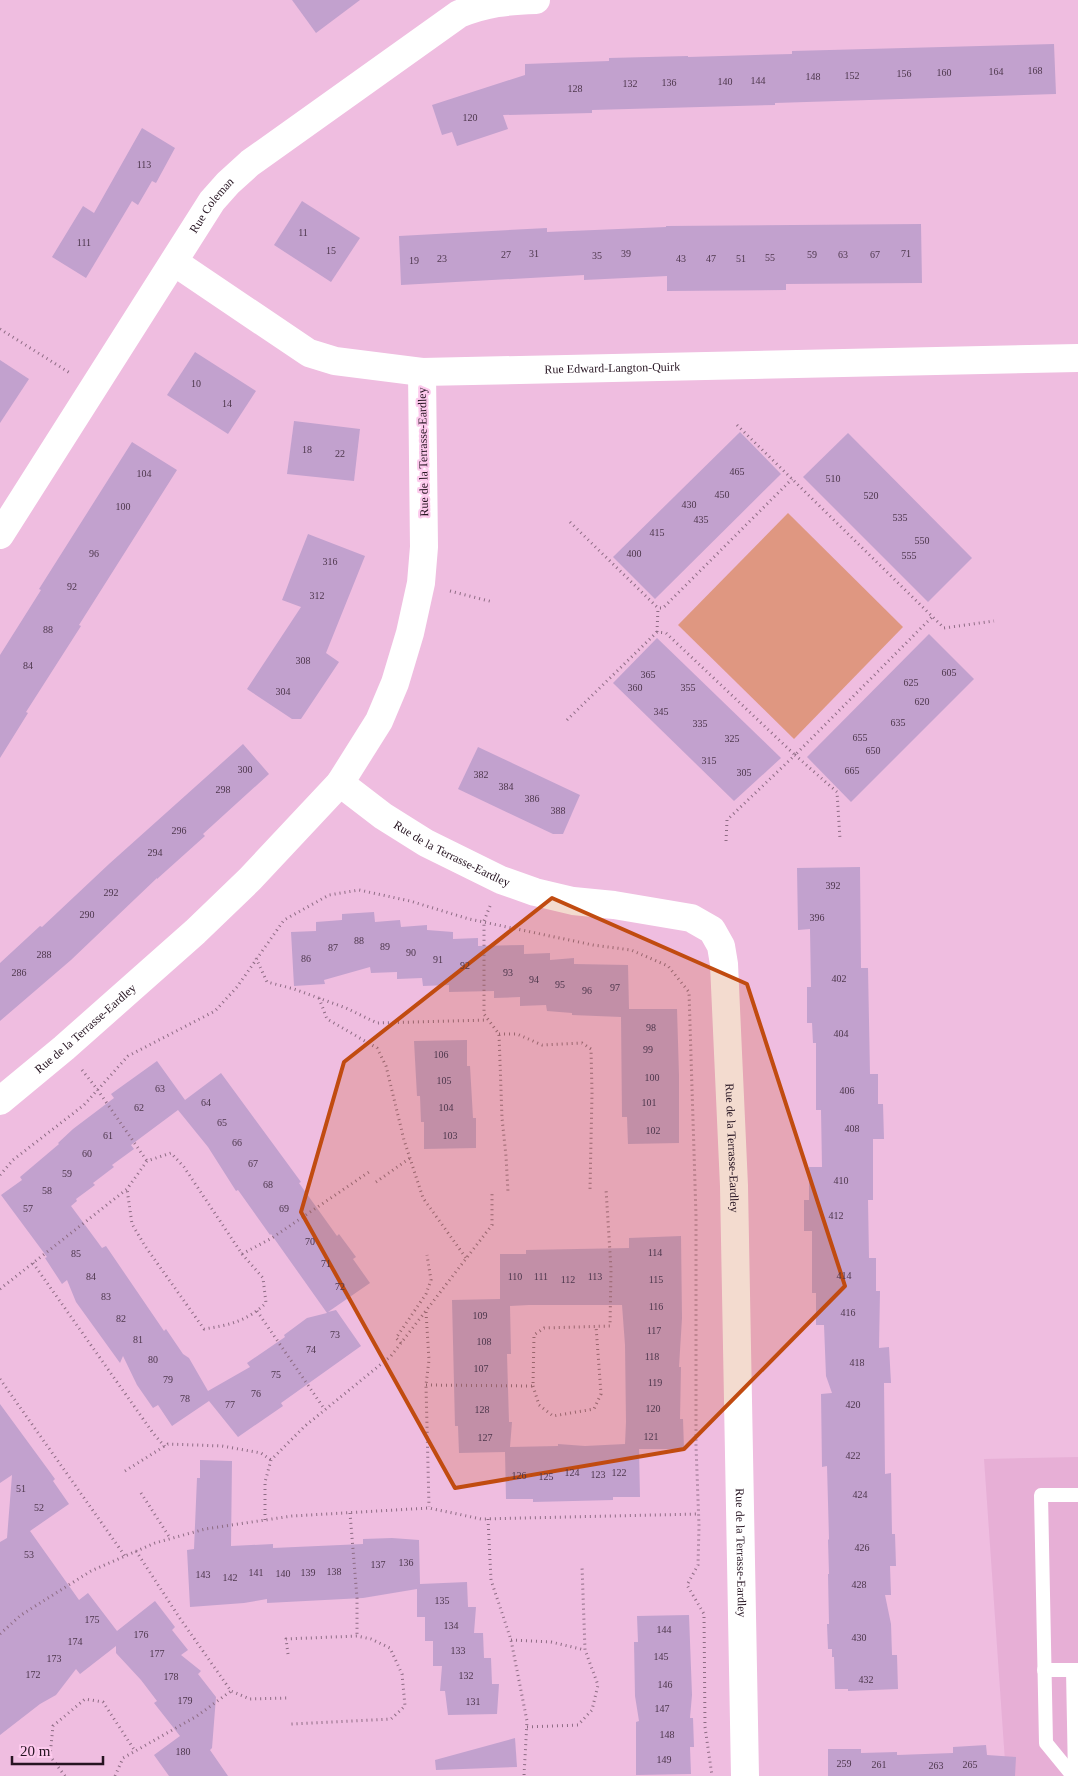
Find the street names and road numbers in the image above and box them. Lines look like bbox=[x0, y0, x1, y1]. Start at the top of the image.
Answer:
street label: Rue Coleman bbox=[187, 174, 237, 236]
street label: Rue Edward-Langton-Quirk bbox=[544, 359, 680, 376]
street label: Rue de la Terrasse-Eardley bbox=[415, 387, 431, 517]
street label: Rue de la Terrasse-Eardley bbox=[391, 818, 512, 890]
street label: Rue de la Terrasse-Eardley bbox=[32, 981, 139, 1076]
street label: Rue de la Terrasse-Eardley bbox=[722, 1083, 741, 1213]
street label: Rue de la Terrasse-Eardley bbox=[733, 1488, 749, 1618]

